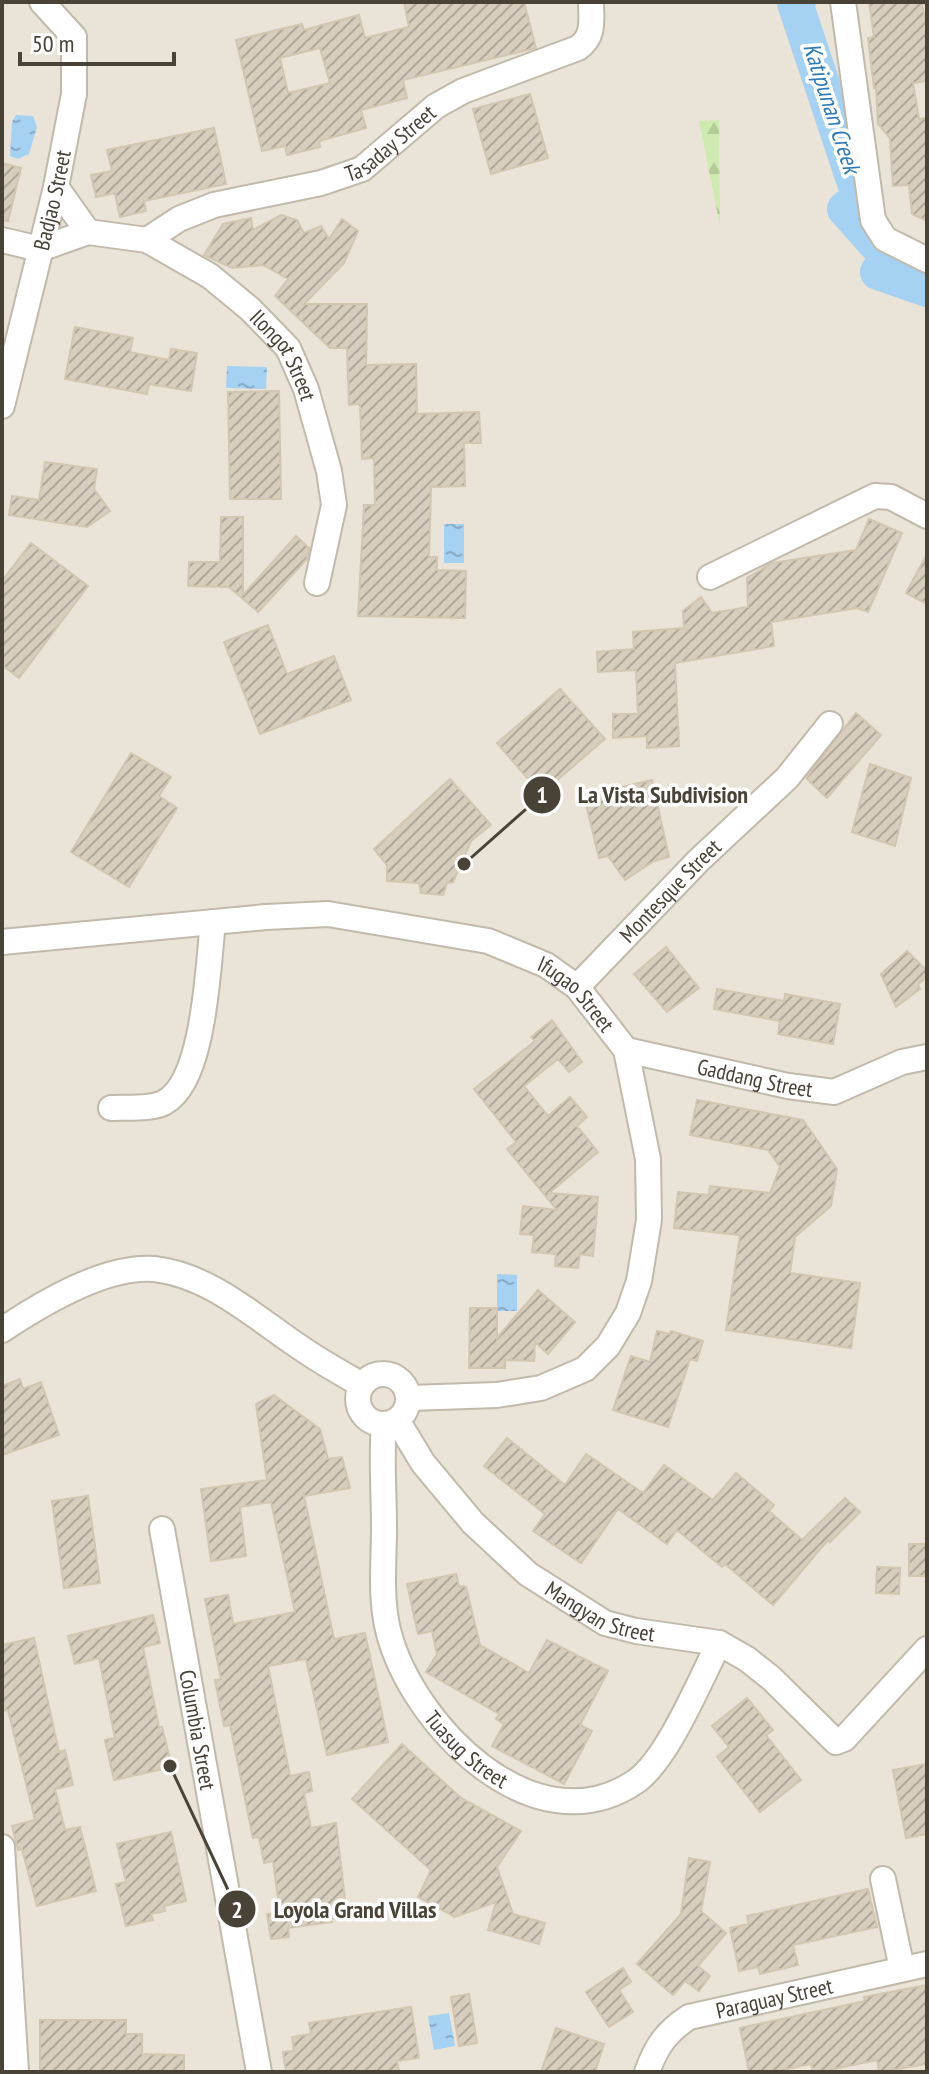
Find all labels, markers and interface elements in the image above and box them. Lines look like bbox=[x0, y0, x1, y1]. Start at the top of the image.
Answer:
scale bar bbox=[20, 16, 174, 66]
text: 50 m bbox=[32, 28, 74, 59]
water label: Katipunan Creek bbox=[796, 39, 869, 180]
street label: Tasaday Street bbox=[341, 99, 441, 188]
street label: Badjao Street bbox=[27, 148, 77, 253]
street label: Ilongot Street bbox=[244, 303, 323, 404]
callout: La Vista Subdivision bbox=[522, 771, 765, 819]
text: 1 bbox=[536, 779, 548, 810]
text: La Vista Subdivision bbox=[578, 779, 748, 810]
street label: Montesque Street bbox=[613, 833, 727, 948]
street label: Ifugao Street bbox=[534, 949, 621, 1037]
street label: Gaddang Street bbox=[695, 1052, 814, 1103]
street label: Mangyan Street bbox=[540, 1575, 657, 1648]
street label: Columbia Street bbox=[173, 1668, 222, 1792]
street label: Tuasug Street bbox=[419, 1705, 513, 1794]
callout: Loyola Grand Villas bbox=[217, 1885, 452, 1933]
text: 2 bbox=[231, 1894, 243, 1925]
text: Loyola Grand Villas bbox=[274, 1894, 436, 1925]
street label: Paraguay Street bbox=[713, 1971, 835, 2025]

